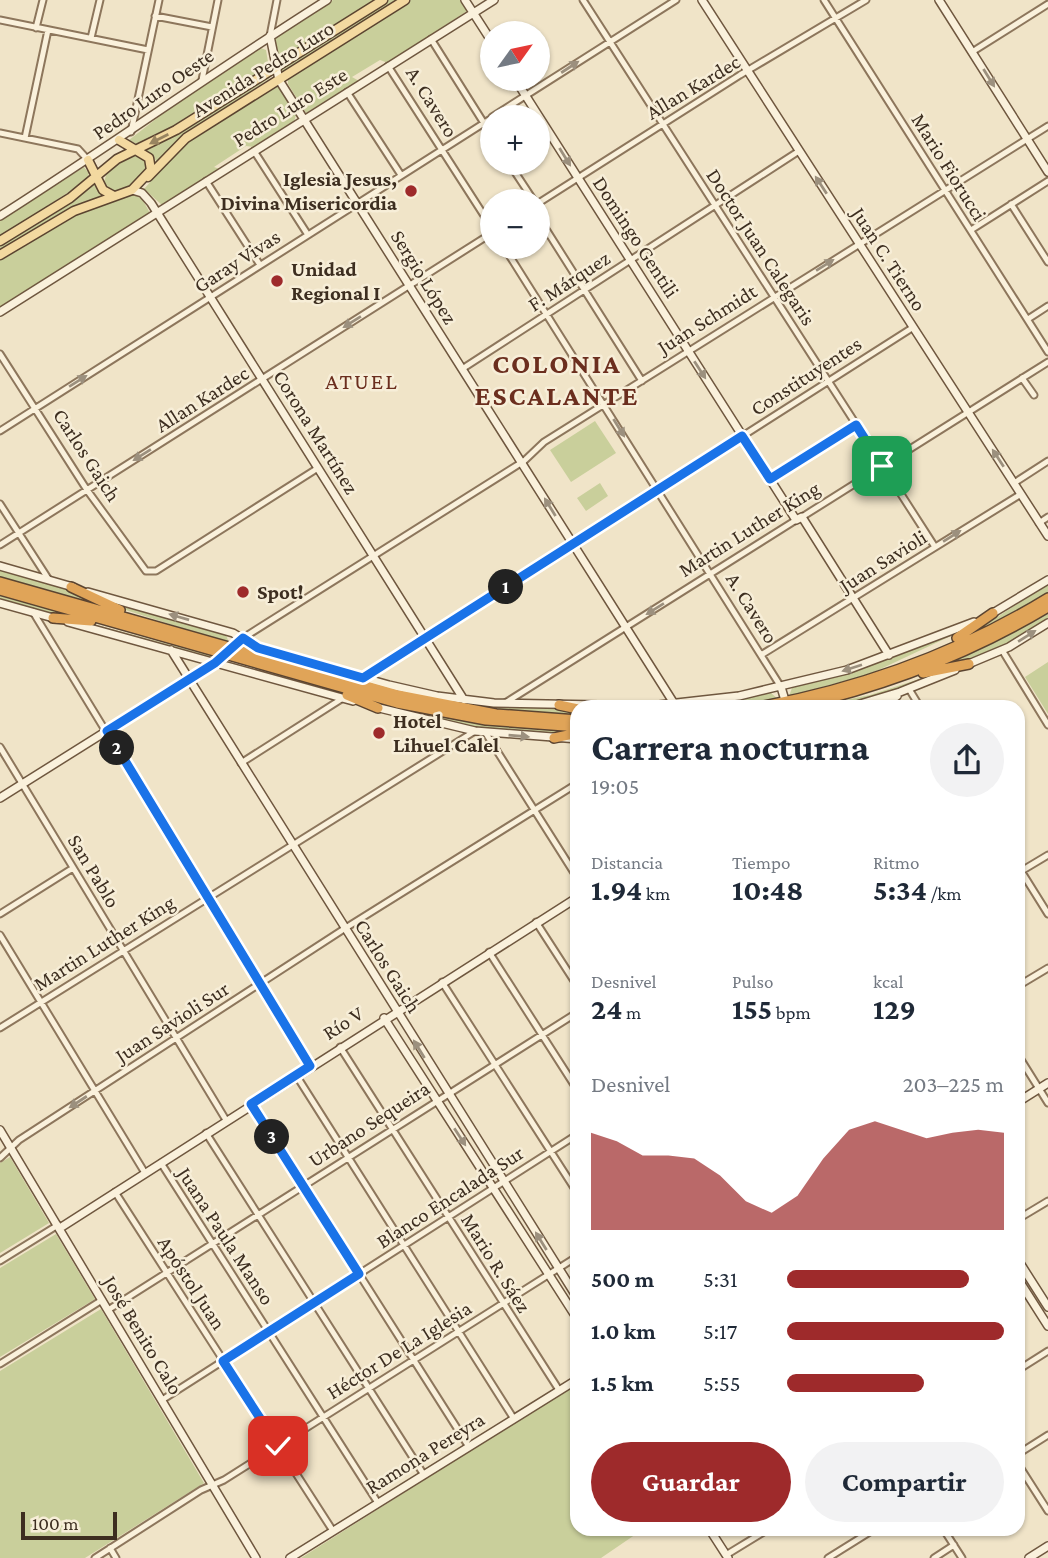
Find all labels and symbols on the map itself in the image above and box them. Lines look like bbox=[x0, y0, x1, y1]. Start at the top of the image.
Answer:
street label: Avenida Pedro Luro bbox=[188, 16, 338, 122]
north arrow bbox=[480, 21, 550, 91]
street label: Pedro Luro Oeste bbox=[88, 43, 218, 145]
street label: Allan Kardec bbox=[642, 49, 745, 124]
one-way arrow bbox=[561, 61, 580, 74]
street label: Pedro Luro Este bbox=[228, 62, 352, 152]
street label: A. Cavero bbox=[401, 62, 463, 142]
one-way arrow bbox=[982, 69, 995, 88]
street label: Mario Fiorucci bbox=[906, 109, 992, 226]
one-way arrow bbox=[149, 134, 169, 145]
one-way arrow bbox=[558, 147, 571, 167]
street label: Doctor Juan Calegaris bbox=[701, 164, 821, 330]
place label: Iglesia Jesus, Divina Misericordia bbox=[221, 167, 398, 215]
street label: Domingo Gentili bbox=[588, 172, 684, 303]
one-way arrow bbox=[814, 176, 827, 195]
marker: Iglesia Jesus, Divina Misericordia bbox=[403, 183, 419, 199]
street label: Juan C. Tierno bbox=[845, 201, 931, 315]
street label: Garay Vivas bbox=[189, 224, 285, 298]
street label: Sergio López bbox=[386, 226, 462, 328]
street label: F. Márquez bbox=[524, 246, 615, 316]
place label: Unidad Regional I bbox=[291, 257, 380, 305]
one-way arrow bbox=[815, 259, 834, 272]
marker: Unidad Regional I bbox=[269, 273, 285, 289]
street label: Juan Schmidt bbox=[651, 278, 762, 360]
one-way arrow bbox=[342, 316, 361, 329]
street label: Constituyentes bbox=[746, 331, 866, 421]
district label: COLONIA ESCALANTE bbox=[475, 348, 639, 411]
one-way arrow bbox=[694, 360, 707, 379]
street label: Allan Kardec bbox=[151, 361, 253, 437]
street label: Corona Martínez bbox=[268, 366, 364, 498]
district label: ATUEL bbox=[325, 368, 399, 394]
one-way arrow bbox=[69, 374, 88, 387]
street label: Carlos Gaich bbox=[48, 404, 126, 506]
one-way arrow bbox=[613, 419, 626, 438]
pin bbox=[852, 436, 912, 496]
one-way arrow bbox=[133, 448, 152, 461]
one-way arrow bbox=[991, 448, 1004, 468]
street label: Martin Luther King bbox=[674, 476, 824, 582]
one-way arrow bbox=[544, 498, 557, 517]
street label: Juan Savioli bbox=[833, 524, 932, 598]
one-way arrow bbox=[943, 530, 962, 543]
street label: A. Cavero bbox=[721, 568, 783, 648]
pin: 1 bbox=[489, 570, 524, 604]
place label: Spot! bbox=[257, 580, 304, 604]
marker: Spot! bbox=[235, 584, 251, 600]
one-way arrow bbox=[646, 602, 665, 615]
one-way arrow bbox=[168, 612, 189, 622]
one-way arrow bbox=[1017, 630, 1036, 643]
one-way arrow bbox=[842, 663, 863, 673]
place label: Hotel Lihuel Calel bbox=[393, 709, 499, 757]
marker: Hotel Lihuel Calel bbox=[371, 725, 387, 741]
pin: 2 bbox=[100, 730, 134, 766]
one-way arrow bbox=[509, 731, 531, 742]
street label: San Pablo bbox=[63, 830, 125, 912]
street label: Martin Luther King bbox=[29, 890, 179, 996]
street label: Carlos Gaich bbox=[350, 915, 426, 1017]
street label: Juan Savioli Sur bbox=[109, 976, 234, 1069]
street label: Río V bbox=[318, 1001, 368, 1045]
one-way arrow bbox=[412, 1040, 426, 1058]
street label: Urbano Sequeira bbox=[304, 1076, 434, 1172]
one-way arrow bbox=[68, 1095, 88, 1108]
pin: 3 bbox=[254, 1120, 290, 1154]
one-way arrow bbox=[454, 1128, 467, 1147]
street label: Blanco Encalada Sur bbox=[372, 1140, 528, 1253]
street label: Juana Paula Manso bbox=[171, 1161, 279, 1309]
street label: Mario R. Sáez bbox=[456, 1209, 536, 1317]
street label: Apóstol Juan bbox=[153, 1232, 231, 1334]
one-way arrow bbox=[534, 1232, 548, 1250]
street label: José Benito Calo bbox=[97, 1269, 188, 1399]
street label: Héctor De La Iglesia bbox=[322, 1296, 476, 1404]
street label: Ramona Pereyra bbox=[361, 1407, 489, 1499]
pin bbox=[248, 1416, 308, 1476]
scale bar bbox=[21, 1509, 117, 1541]

